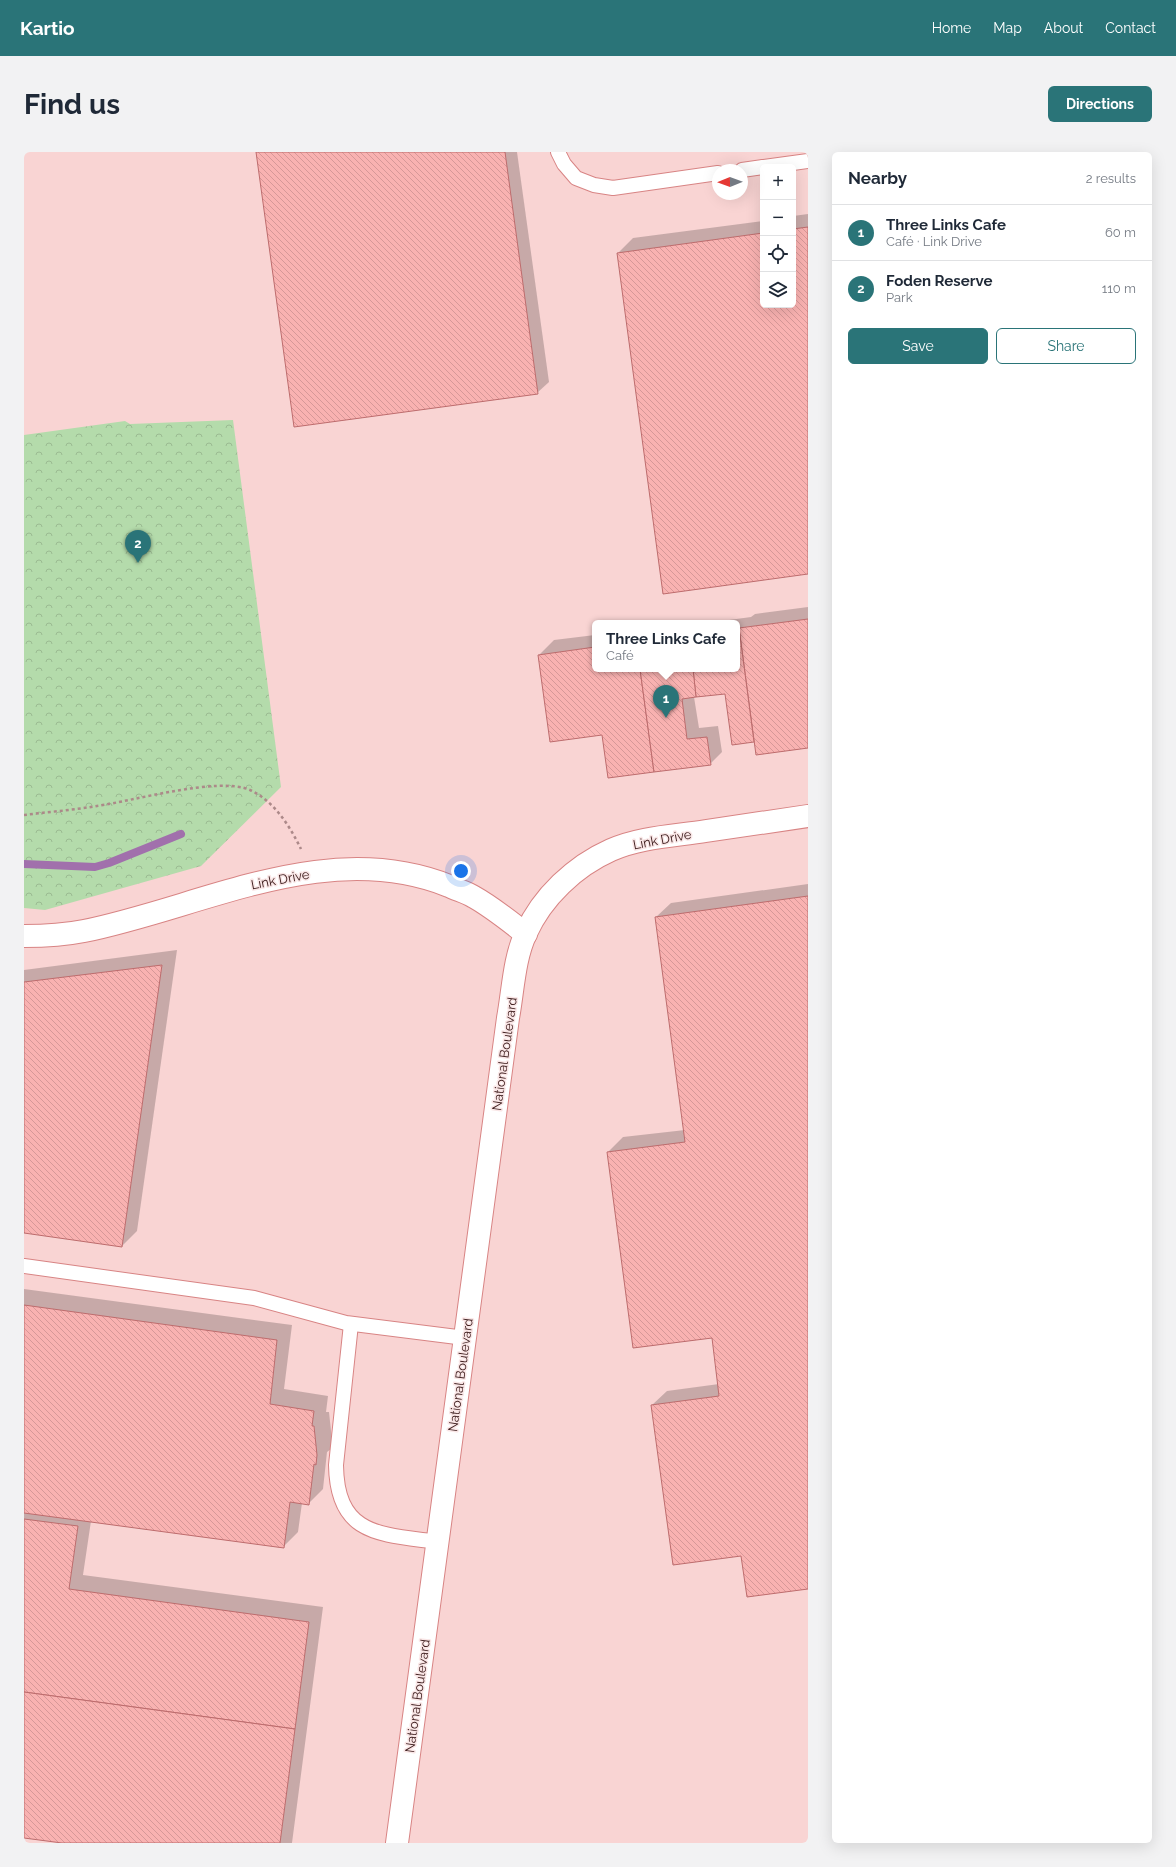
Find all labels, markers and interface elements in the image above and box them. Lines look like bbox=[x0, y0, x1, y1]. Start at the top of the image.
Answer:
text: Kartio bbox=[20, 17, 75, 39]
text: Home bbox=[932, 20, 971, 36]
text: Map bbox=[993, 20, 1022, 36]
text: About bbox=[1044, 20, 1083, 36]
text: Contact bbox=[1105, 20, 1156, 36]
button: Directions bbox=[1048, 86, 1152, 122]
text: Find us bbox=[24, 88, 120, 121]
north arrow bbox=[712, 164, 748, 200]
map controls bbox=[760, 164, 796, 308]
button: + bbox=[760, 164, 796, 200]
text: Nearby bbox=[848, 168, 907, 188]
text: 2 results bbox=[1086, 171, 1136, 186]
button: − bbox=[760, 200, 796, 236]
text: Three Links Cafe bbox=[886, 216, 1006, 234]
text: 1 bbox=[858, 225, 864, 240]
text: 60 m bbox=[1105, 225, 1136, 240]
text: Café · Link Drive bbox=[886, 234, 982, 249]
button: locate bbox=[760, 236, 796, 272]
button: layers bbox=[760, 272, 796, 308]
text: Foden Reserve bbox=[886, 272, 992, 290]
text: 2 bbox=[857, 281, 865, 296]
text: 110 m bbox=[1102, 281, 1136, 296]
text: Park bbox=[886, 290, 913, 305]
button: Save bbox=[848, 328, 988, 364]
button: Share bbox=[996, 328, 1136, 364]
pin: 2 bbox=[125, 530, 151, 563]
popup bbox=[592, 620, 740, 672]
text: Three Links Cafe bbox=[606, 630, 726, 648]
text: Café bbox=[606, 648, 634, 663]
pin: 1 bbox=[653, 685, 679, 718]
street label: Link Drive bbox=[632, 826, 693, 853]
your location bbox=[451, 861, 471, 881]
street label: Link Drive bbox=[250, 866, 311, 893]
street label: National Boulevard bbox=[489, 996, 520, 1112]
street label: National Boulevard bbox=[445, 1317, 476, 1433]
street label: National Boulevard bbox=[402, 1638, 433, 1754]

